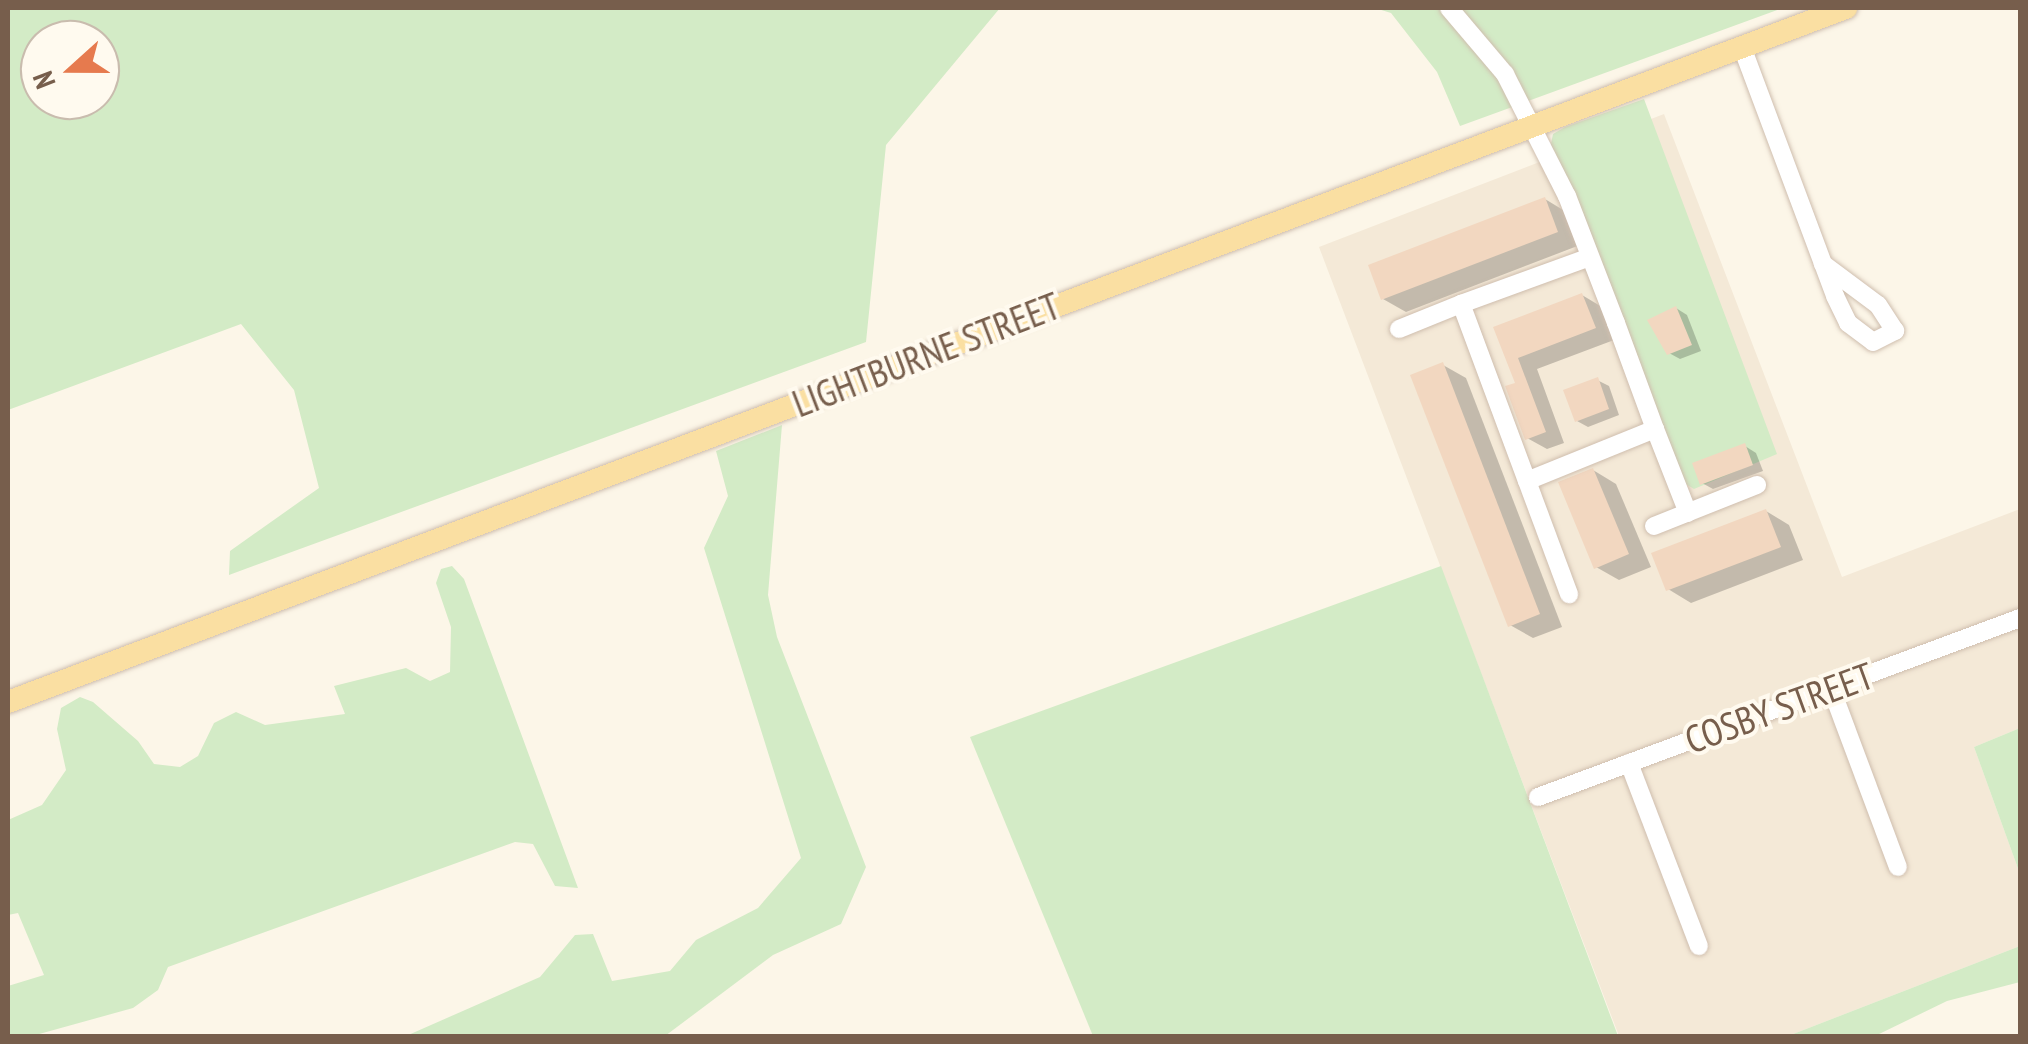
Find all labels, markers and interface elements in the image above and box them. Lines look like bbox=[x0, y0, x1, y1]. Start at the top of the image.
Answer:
north arrow bbox=[20, 20, 120, 120]
text: N bbox=[23, 67, 63, 94]
street label: LIGHTBURNE STREET bbox=[786, 282, 1066, 426]
street label: COSBY STREET bbox=[1678, 652, 1880, 762]

